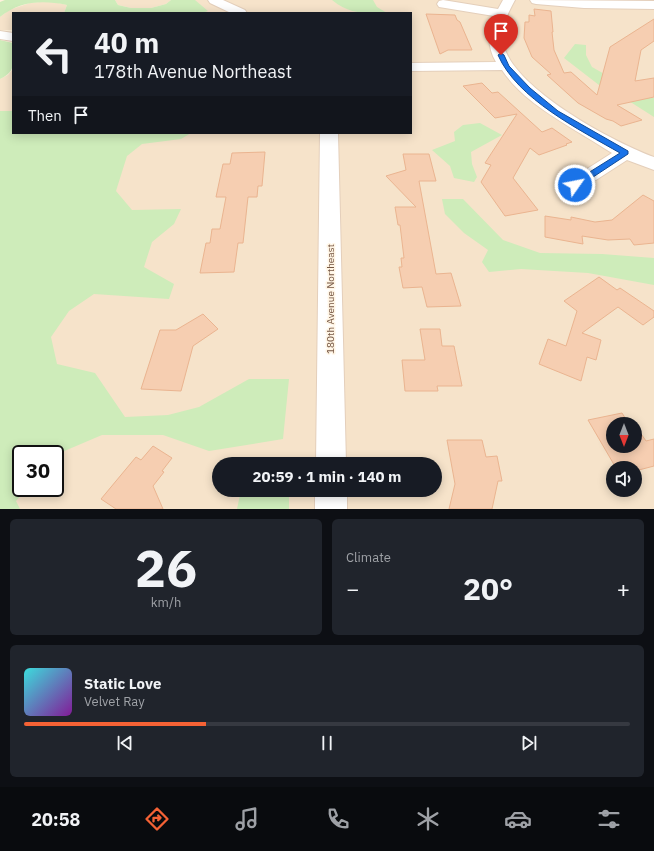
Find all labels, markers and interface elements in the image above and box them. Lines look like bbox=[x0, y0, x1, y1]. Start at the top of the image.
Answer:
pin bbox=[484, 14, 518, 55]
icon: arrive bbox=[490, 20, 512, 42]
text: 40 m bbox=[94, 24, 159, 61]
icon: left bbox=[28, 28, 80, 80]
text: 178th Avenue Northeast bbox=[94, 60, 292, 83]
icon: arrive bbox=[70, 104, 92, 126]
text: Then bbox=[28, 106, 62, 125]
position arrow bbox=[554, 164, 596, 206]
street label: 180th Avenue Northeast bbox=[324, 244, 337, 354]
north arrow bbox=[606, 417, 642, 453]
map controls bbox=[606, 417, 642, 497]
speed limit sign: 30 bbox=[12, 445, 64, 497]
button: sound bbox=[606, 461, 642, 497]
text: 20:59 · 1 min · 140 m bbox=[253, 467, 401, 486]
text: 26 bbox=[135, 534, 197, 601]
text: Climate bbox=[346, 549, 391, 566]
text: 20° bbox=[463, 569, 513, 608]
text: − bbox=[346, 574, 359, 603]
text: + bbox=[617, 574, 630, 603]
text: km/h bbox=[151, 594, 181, 611]
text: Static Love bbox=[84, 674, 161, 693]
text: Velvet Ray bbox=[84, 693, 145, 710]
icon: previous bbox=[114, 732, 136, 754]
icon: pause bbox=[316, 732, 338, 754]
icon: next bbox=[518, 732, 540, 754]
icon: directions bbox=[143, 805, 171, 833]
icon: music bbox=[233, 805, 261, 833]
icon: phone bbox=[324, 805, 352, 833]
icon: climate bbox=[414, 805, 442, 833]
icon: car bbox=[504, 805, 532, 833]
icon: filters bbox=[595, 805, 623, 833]
text: 20:58 bbox=[31, 808, 80, 831]

